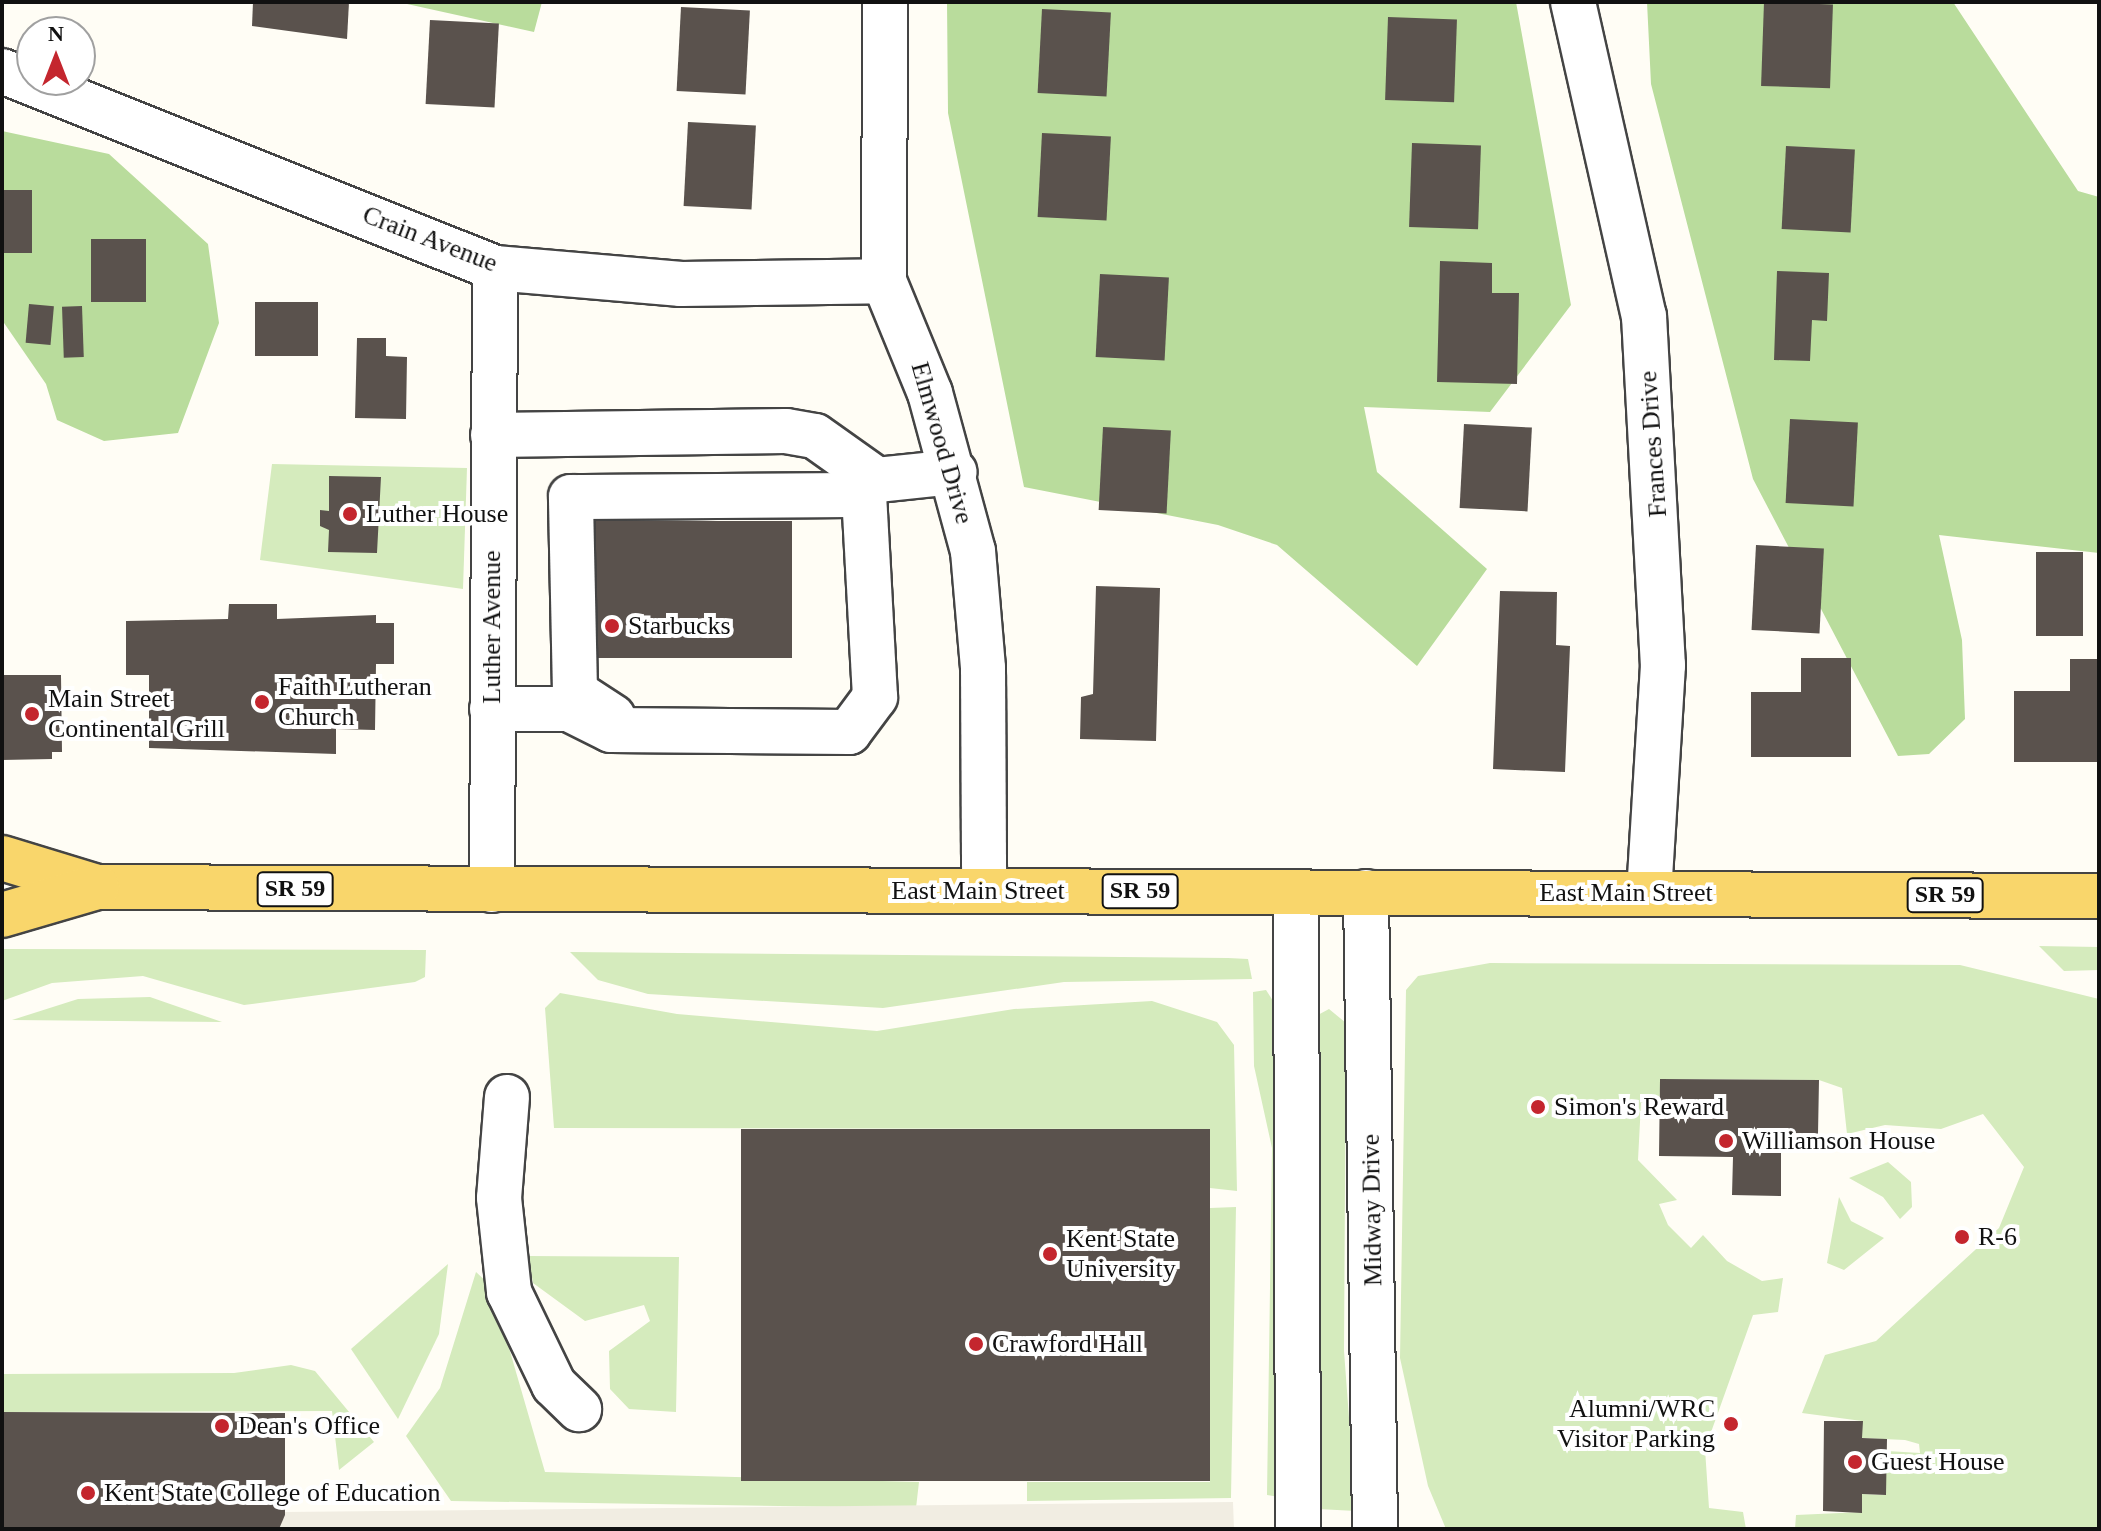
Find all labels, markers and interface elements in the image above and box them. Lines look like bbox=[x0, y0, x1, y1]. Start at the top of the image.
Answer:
north arrow bbox=[16, 16, 96, 96]
text: N bbox=[48, 21, 64, 46]
street label: Crain Avenue bbox=[358, 199, 502, 279]
street label: Elmwood Drive bbox=[904, 359, 980, 527]
street label: Frances Drive bbox=[1632, 370, 1674, 518]
place label: Luther House bbox=[366, 498, 508, 530]
marker: Luther House bbox=[341, 505, 359, 523]
street label: Luther Avenue bbox=[476, 550, 508, 704]
place label: Starbucks bbox=[628, 610, 731, 642]
marker: Starbucks bbox=[603, 617, 621, 635]
place label: Faith Lutheran Church bbox=[278, 671, 432, 732]
place label: Main Street Continental Grill bbox=[48, 683, 225, 744]
marker: Faith Lutheran Church bbox=[253, 693, 271, 711]
marker: Main Street Continental Grill bbox=[23, 705, 41, 723]
road number: SR 59 bbox=[255, 869, 335, 909]
road number: SR 59 bbox=[1100, 871, 1180, 911]
street label: East Main Street bbox=[891, 875, 1065, 907]
road number: SR 59 bbox=[1905, 875, 1985, 915]
street label: East Main Street bbox=[1539, 877, 1713, 909]
place label: Simon's Reward bbox=[1554, 1091, 1724, 1123]
marker: Simon's Reward bbox=[1529, 1098, 1547, 1116]
place label: Williamson House bbox=[1742, 1125, 1935, 1157]
marker: Williamson House bbox=[1717, 1132, 1735, 1150]
street label: Midway Drive bbox=[1355, 1134, 1389, 1286]
place label: R-6 bbox=[1978, 1221, 2017, 1253]
place label: Kent State University bbox=[1066, 1223, 1176, 1284]
marker: R-6 bbox=[1953, 1228, 1971, 1246]
marker: Kent State University bbox=[1041, 1245, 1059, 1263]
place label: Crawford Hall bbox=[992, 1328, 1143, 1360]
marker: Crawford Hall bbox=[967, 1335, 985, 1353]
place label: Alumni/WRC Visitor Parking bbox=[1557, 1393, 1715, 1454]
place label: Dean's Office bbox=[238, 1410, 380, 1442]
marker: Alumni/WRC Visitor Parking bbox=[1722, 1415, 1740, 1433]
marker: Dean's Office bbox=[213, 1417, 231, 1435]
place label: Guest House bbox=[1871, 1446, 2005, 1478]
marker: Guest House bbox=[1846, 1453, 1864, 1471]
place label: Kent State College of Education bbox=[104, 1477, 440, 1509]
marker: Kent State College of Education bbox=[79, 1484, 97, 1502]

